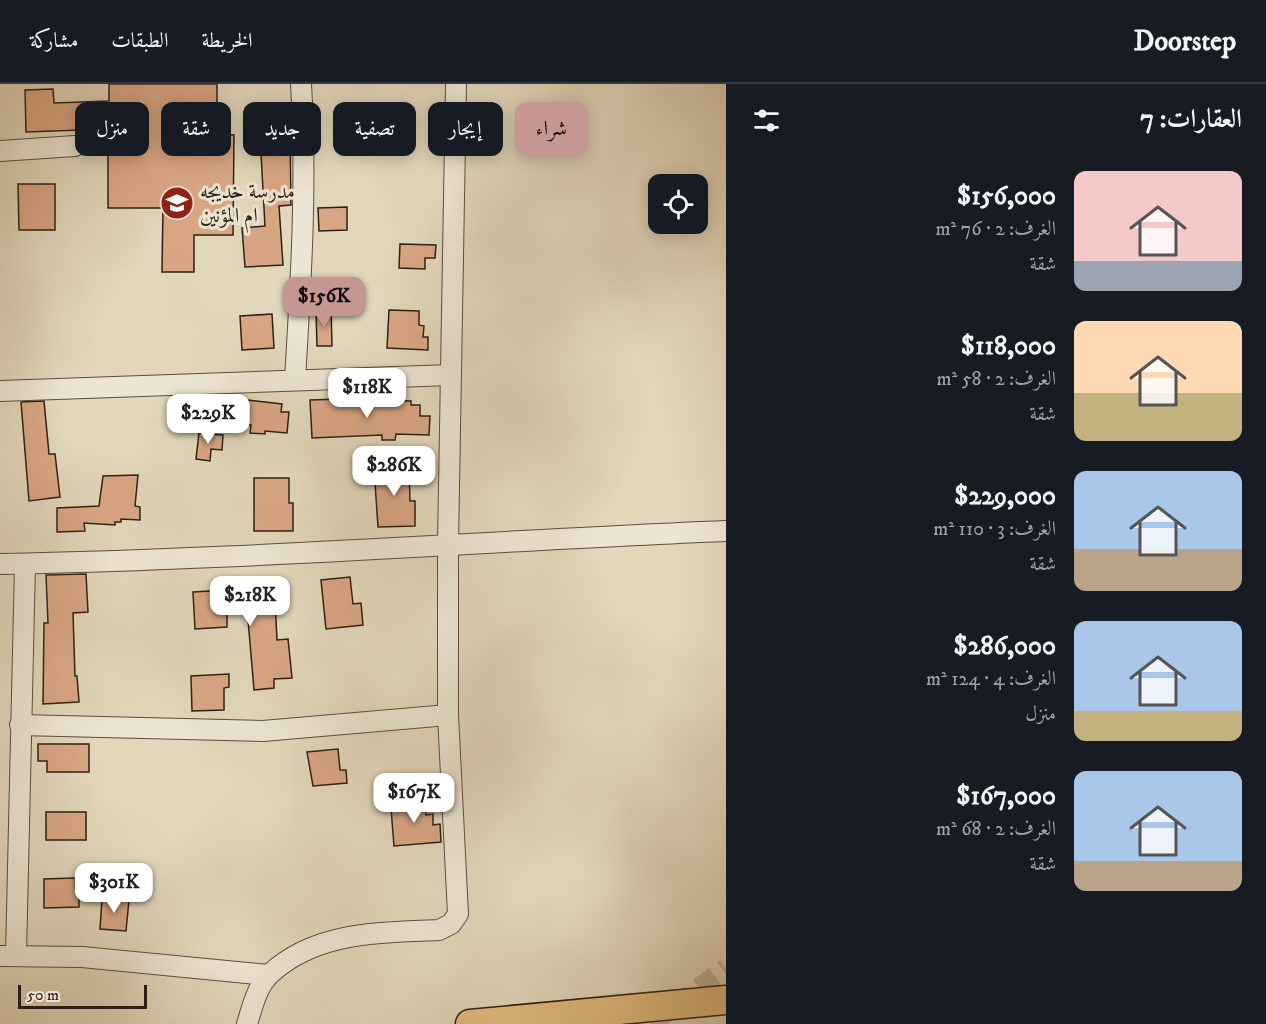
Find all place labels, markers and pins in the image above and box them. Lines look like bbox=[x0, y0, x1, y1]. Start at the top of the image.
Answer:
place label: مدرسة خديجه ام المؤنين bbox=[200, 179, 295, 233]
school or university icon: مدرسة خديجه ام المؤنين bbox=[159, 185, 195, 221]
pin: $156K bbox=[282, 277, 366, 328]
pin: $118K bbox=[325, 368, 409, 419]
pin: $229K bbox=[166, 394, 250, 445]
pin: $286K bbox=[352, 446, 436, 497]
pin: $218K bbox=[208, 576, 292, 627]
pin: $167K bbox=[372, 773, 456, 824]
pin: $301K bbox=[72, 863, 156, 914]

